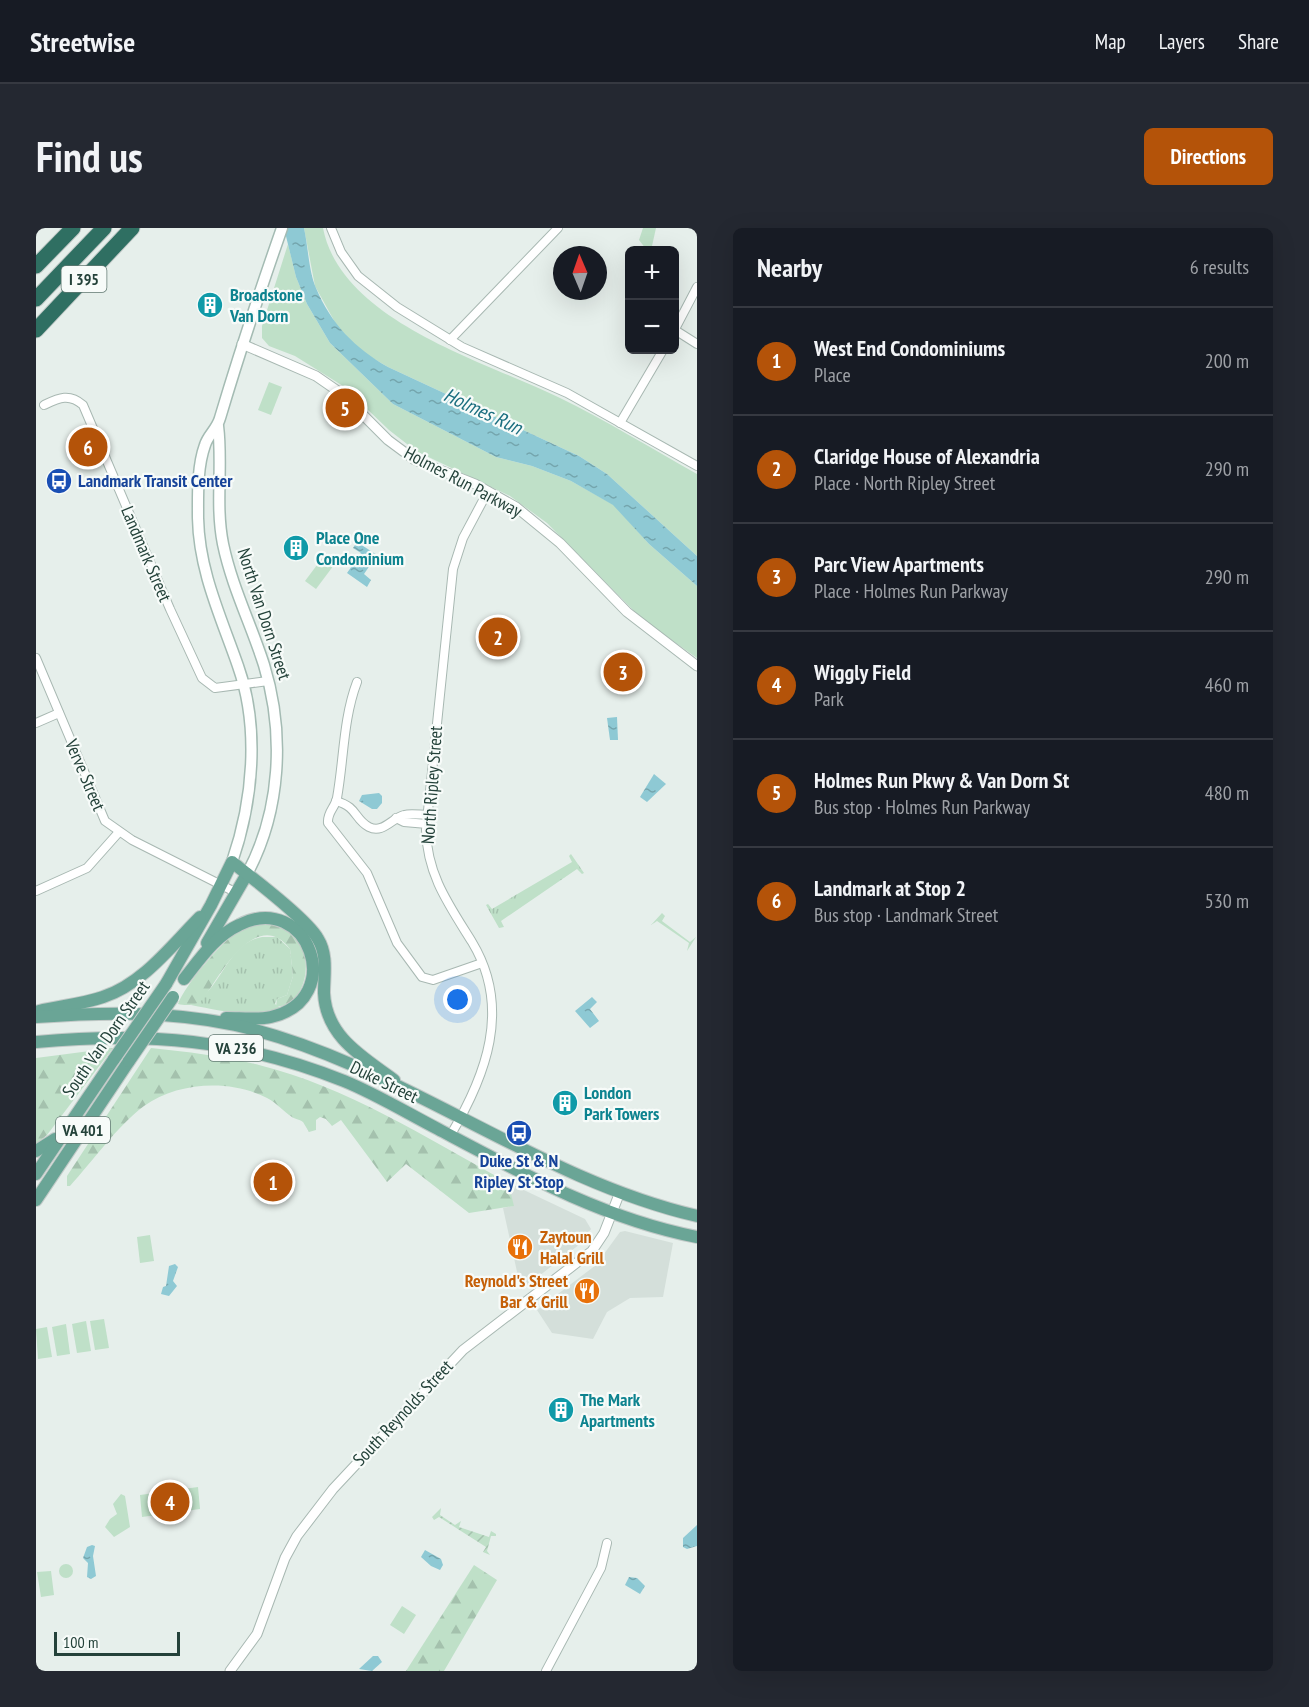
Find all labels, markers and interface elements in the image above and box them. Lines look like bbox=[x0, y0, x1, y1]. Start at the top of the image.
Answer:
text: Streetwise bbox=[30, 23, 135, 60]
text: Map bbox=[1095, 28, 1126, 55]
text: Layers bbox=[1159, 28, 1205, 55]
text: Share bbox=[1238, 28, 1279, 55]
button: Directions bbox=[1144, 128, 1273, 185]
text: Find us bbox=[36, 129, 143, 184]
north arrow bbox=[553, 246, 607, 300]
map controls bbox=[625, 246, 679, 354]
button: + bbox=[625, 246, 679, 300]
text: Nearby bbox=[757, 251, 822, 284]
text: 6 results bbox=[1190, 254, 1249, 280]
road number: I 395 bbox=[62, 266, 106, 292]
place label: Broadstone Van Dorn bbox=[229, 283, 303, 327]
building icon: Broadstone Van Dorn bbox=[195, 290, 225, 320]
button: − bbox=[625, 300, 679, 354]
text: West End Condominiums bbox=[814, 334, 1005, 362]
text: 1 bbox=[772, 348, 781, 374]
text: 200 m bbox=[1205, 348, 1249, 374]
text: Place bbox=[814, 362, 851, 388]
water label: Holmes Run bbox=[440, 382, 527, 441]
pin: 5 bbox=[326, 386, 364, 430]
pin: 6 bbox=[68, 424, 108, 470]
street label: Holmes Run Parkway bbox=[400, 441, 526, 522]
text: Claridge House of Alexandria bbox=[814, 442, 1040, 470]
text: 2 bbox=[772, 456, 781, 482]
text: 290 m bbox=[1205, 456, 1249, 482]
bus stop icon: Landmark Transit Center bbox=[44, 466, 74, 496]
place label: Landmark Transit Center bbox=[78, 469, 233, 492]
text: Place · North Ripley Street bbox=[814, 470, 995, 496]
street label: Landmark Street bbox=[116, 503, 177, 605]
place label: Place One Condominium bbox=[316, 526, 404, 570]
building icon: Place One Condominium bbox=[281, 533, 311, 563]
street label: North Van Dorn Street bbox=[232, 545, 297, 682]
text: Parc View Apartments bbox=[814, 550, 984, 578]
text: 3 bbox=[772, 564, 781, 590]
text: 290 m bbox=[1205, 564, 1249, 590]
text: Place · Holmes Run Parkway bbox=[814, 578, 1008, 604]
pin: 2 bbox=[478, 614, 518, 660]
pin: 3 bbox=[604, 650, 642, 694]
text: Wiggly Field bbox=[814, 658, 911, 686]
text: 4 bbox=[772, 672, 781, 698]
text: 460 m bbox=[1205, 672, 1249, 698]
text: Park bbox=[814, 686, 844, 712]
street label: North Ripley Street bbox=[416, 725, 447, 845]
street label: Verve Street bbox=[60, 735, 111, 814]
text: Holmes Run Pkwy & Van Dorn St bbox=[814, 766, 1069, 794]
text: 5 bbox=[772, 780, 781, 806]
text: 480 m bbox=[1205, 780, 1249, 806]
text: Bus stop · Holmes Run Parkway bbox=[814, 794, 1030, 820]
text: Landmark at Stop 2 bbox=[814, 874, 966, 902]
text: 6 bbox=[772, 888, 781, 914]
text: 530 m bbox=[1205, 888, 1249, 914]
text: Bus stop · Landmark Street bbox=[814, 902, 998, 928]
street label: South Van Dorn Street bbox=[57, 976, 154, 1102]
your location bbox=[443, 985, 472, 1014]
road number: VA 236 bbox=[209, 1035, 263, 1061]
street label: Duke Street bbox=[347, 1055, 422, 1108]
place label: London Park Towers bbox=[584, 1081, 659, 1125]
building icon: London Park Towers bbox=[550, 1088, 580, 1118]
road number: VA 401 bbox=[56, 1117, 110, 1143]
bus stop icon: Duke St & N Ripley St Stop bbox=[504, 1118, 534, 1148]
place label: Duke St & N Ripley St Stop bbox=[474, 1149, 564, 1193]
pin: 1 bbox=[254, 1160, 292, 1204]
place label: Zaytoun Halal Grill bbox=[540, 1225, 604, 1269]
restaurant icon: Zaytoun Halal Grill bbox=[505, 1232, 535, 1262]
place label: Reynold's Street Bar & Grill bbox=[465, 1269, 569, 1313]
restaurant icon: Reynold's Street Bar & Grill bbox=[572, 1276, 602, 1306]
street label: South Reynolds Street bbox=[348, 1355, 458, 1470]
place label: The Mark Apartments bbox=[579, 1388, 655, 1432]
building icon: The Mark Apartments bbox=[546, 1395, 576, 1425]
pin: 4 bbox=[150, 1480, 190, 1524]
scale bar bbox=[54, 1629, 180, 1656]
text: 100 m bbox=[63, 1632, 98, 1652]

